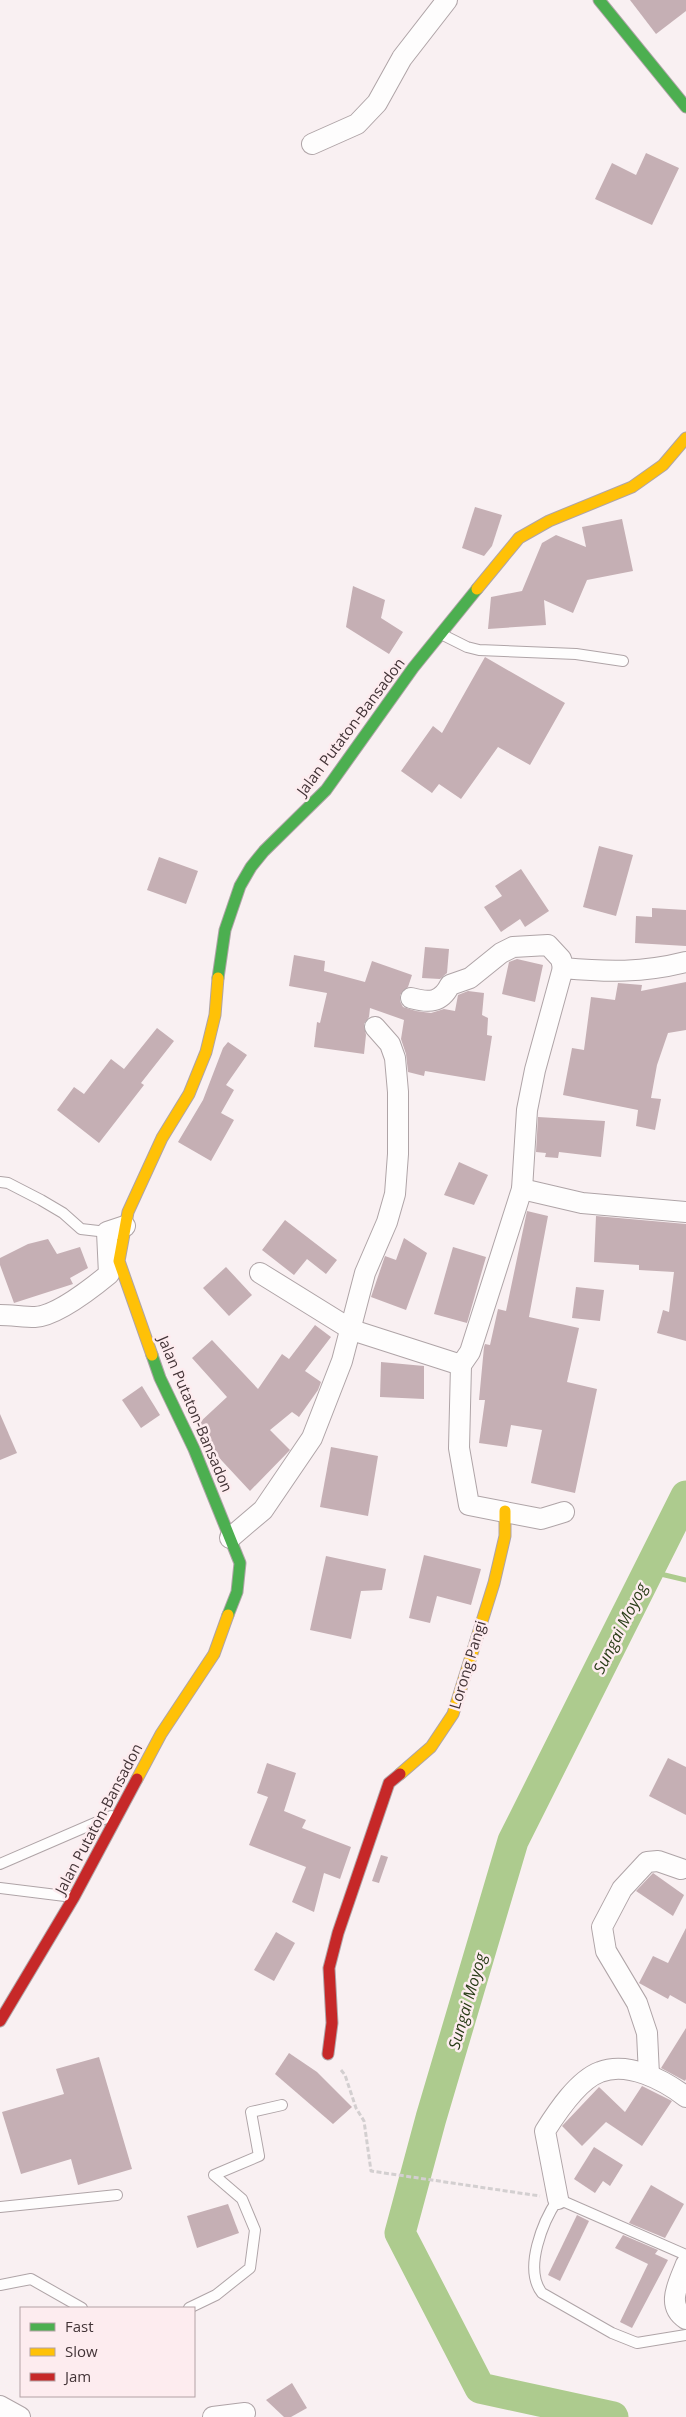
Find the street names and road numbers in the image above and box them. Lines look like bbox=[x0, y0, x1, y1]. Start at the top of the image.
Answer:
street label: Jalan Putaton-Bansadon bbox=[290, 653, 409, 801]
street label: Jalan Putaton-Bansadon bbox=[153, 1331, 238, 1495]
street label: Lorong Pangi bbox=[444, 1618, 490, 1712]
street label: Jalan Putaton-Bansadon bbox=[49, 1740, 146, 1899]

